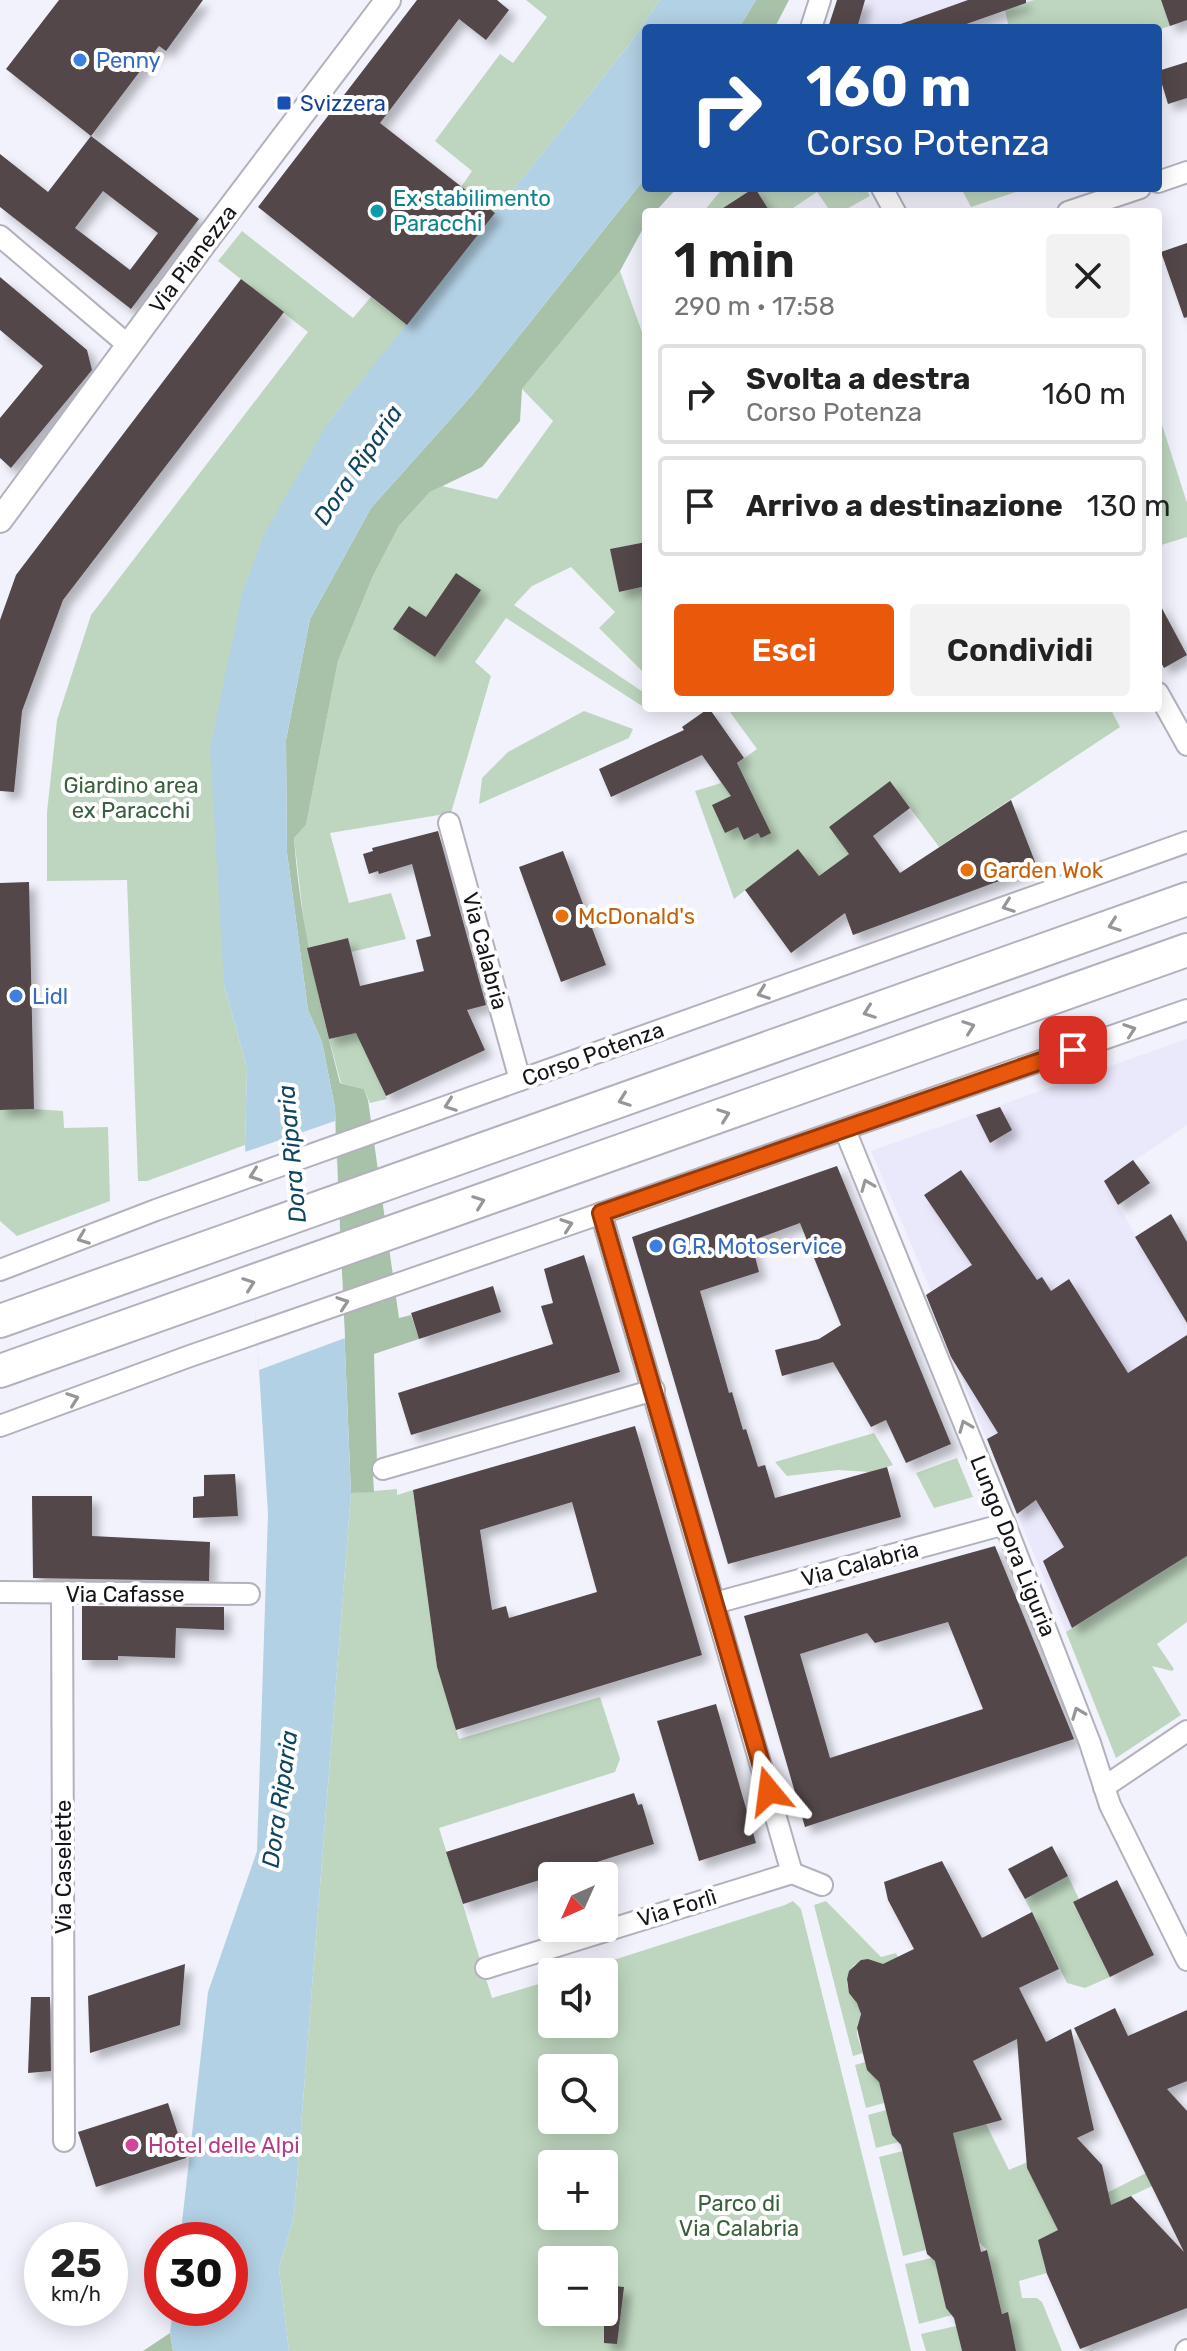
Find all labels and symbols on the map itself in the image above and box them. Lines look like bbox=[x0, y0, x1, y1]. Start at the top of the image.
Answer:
place label: Penny bbox=[96, 47, 161, 74]
marker: Penny bbox=[71, 51, 89, 69]
place label: Svizzera bbox=[300, 90, 386, 117]
marker: Svizzera bbox=[275, 94, 293, 112]
place label: Ex stabilimento Paracchi bbox=[393, 185, 551, 237]
street label: Via Pianezza bbox=[143, 199, 243, 319]
marker: Ex stabilimento Paracchi bbox=[368, 202, 386, 220]
water label: Dora Riparia bbox=[308, 400, 408, 530]
park label: Giardino area ex Paracchi bbox=[63, 772, 199, 824]
place label: Garden Wok bbox=[983, 857, 1104, 884]
marker: Garden Wok bbox=[958, 861, 976, 879]
street label: Via Calabria bbox=[456, 889, 514, 1013]
one-way arrow bbox=[1002, 896, 1016, 912]
place label: McDonald's bbox=[578, 903, 695, 930]
marker: McDonald's bbox=[553, 907, 571, 925]
one-way arrow bbox=[1107, 915, 1121, 932]
place label: Lidl bbox=[32, 983, 68, 1010]
one-way arrow bbox=[757, 984, 771, 1000]
marker: Lidl bbox=[7, 987, 25, 1005]
one-way arrow bbox=[862, 1003, 876, 1019]
street label: Corso Potenza bbox=[518, 1016, 668, 1092]
pin bbox=[1039, 1016, 1107, 1084]
one-way arrow bbox=[961, 1021, 975, 1037]
one-way arrow bbox=[1122, 1023, 1136, 1039]
water label: Dora Riparia bbox=[272, 1084, 312, 1224]
one-way arrow bbox=[618, 1090, 632, 1106]
one-way arrow bbox=[444, 1095, 458, 1112]
one-way arrow bbox=[716, 1108, 730, 1124]
one-way arrow bbox=[249, 1166, 263, 1182]
one-way arrow bbox=[861, 1179, 877, 1193]
one-way arrow bbox=[471, 1195, 485, 1211]
one-way arrow bbox=[559, 1218, 573, 1235]
one-way arrow bbox=[77, 1228, 91, 1245]
place label: G.R. Motoservice bbox=[672, 1233, 842, 1260]
marker: G.R. Motoservice bbox=[647, 1237, 665, 1255]
one-way arrow bbox=[241, 1277, 255, 1293]
one-way arrow bbox=[335, 1296, 349, 1313]
one-way arrow bbox=[65, 1392, 79, 1409]
one-way arrow bbox=[958, 1420, 975, 1434]
street label: Lungo Dora Liguria bbox=[964, 1451, 1062, 1641]
street label: Via Calabria bbox=[798, 1535, 922, 1593]
street label: Via Cafasse bbox=[65, 1581, 185, 1608]
one-way arrow bbox=[1071, 1707, 1088, 1721]
water label: Dora Riparia bbox=[257, 1729, 303, 1869]
position arrow bbox=[727, 1749, 811, 1833]
street label: Via Caselette bbox=[50, 1800, 77, 1934]
north arrow bbox=[538, 1862, 618, 1942]
street label: Via Forlì bbox=[634, 1883, 720, 1933]
place label: Hotel delle Alpi bbox=[148, 2132, 300, 2159]
marker: Hotel delle Alpi bbox=[123, 2136, 141, 2154]
park label: Parco di Via Calabria bbox=[679, 2190, 799, 2242]
speed limit sign: 30 bbox=[144, 2222, 248, 2326]

